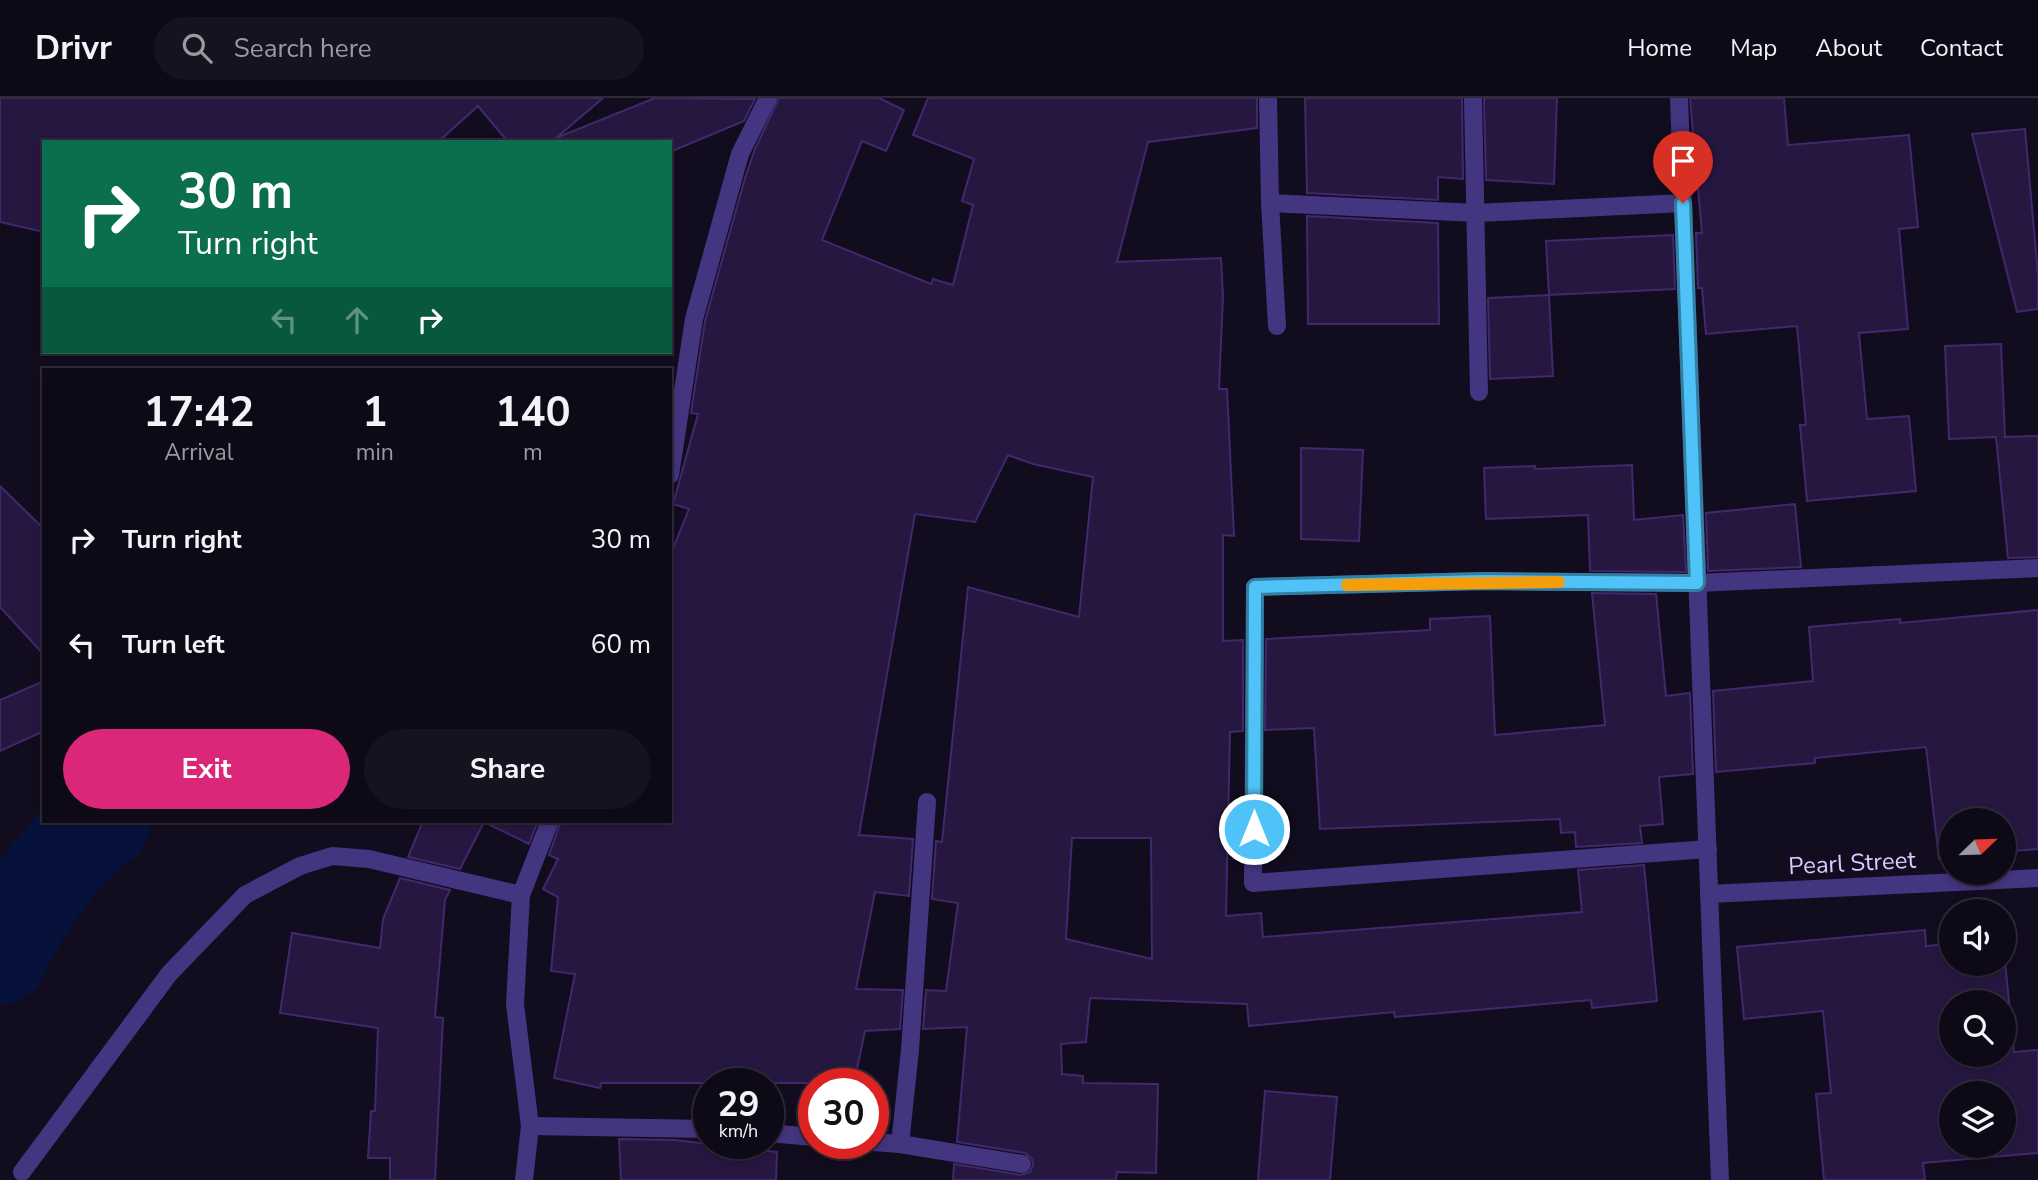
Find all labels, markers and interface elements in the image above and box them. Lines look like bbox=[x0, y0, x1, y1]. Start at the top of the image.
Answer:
search box bbox=[154, 17, 644, 80]
text: Drivr bbox=[35, 26, 112, 71]
icon: search bbox=[178, 29, 216, 67]
text: Search here bbox=[234, 31, 372, 66]
text: Home bbox=[1627, 32, 1692, 64]
text: Map bbox=[1730, 32, 1777, 64]
text: About bbox=[1815, 32, 1882, 64]
text: Contact bbox=[1920, 32, 2003, 64]
pin bbox=[1653, 131, 1713, 203]
icon: arrive bbox=[1664, 142, 1702, 180]
text: 30 m bbox=[178, 158, 293, 225]
icon: right bbox=[63, 168, 154, 259]
text: Turn right bbox=[178, 222, 318, 265]
icon: left bbox=[265, 301, 303, 339]
icon: ahead bbox=[338, 301, 376, 339]
icon: right bbox=[411, 301, 449, 339]
text: 17:42 bbox=[143, 384, 254, 441]
text: 1 bbox=[362, 384, 387, 441]
text: 140 bbox=[495, 384, 571, 441]
text: Arrival bbox=[164, 437, 233, 468]
text: min bbox=[356, 437, 394, 468]
text: m bbox=[523, 437, 543, 468]
icon: right bbox=[63, 521, 101, 559]
text: Turn right bbox=[122, 522, 241, 557]
text: 30 m bbox=[591, 522, 651, 557]
icon: left bbox=[63, 626, 101, 664]
text: Turn left bbox=[122, 627, 225, 662]
text: 60 m bbox=[591, 627, 651, 662]
button: Exit bbox=[63, 729, 350, 809]
button: Share bbox=[364, 729, 651, 809]
position arrow bbox=[1217, 792, 1291, 866]
north arrow bbox=[1939, 808, 2016, 886]
map controls bbox=[1939, 808, 2016, 1158]
street label: Pearl Street bbox=[1787, 844, 1917, 882]
button: sound bbox=[1939, 899, 2016, 976]
button: search bbox=[1939, 990, 2016, 1067]
speed limit sign: 30 bbox=[798, 1068, 889, 1159]
text: 29 bbox=[717, 1081, 760, 1128]
button: layers bbox=[1939, 1081, 2016, 1158]
text: km/h bbox=[719, 1119, 758, 1143]

